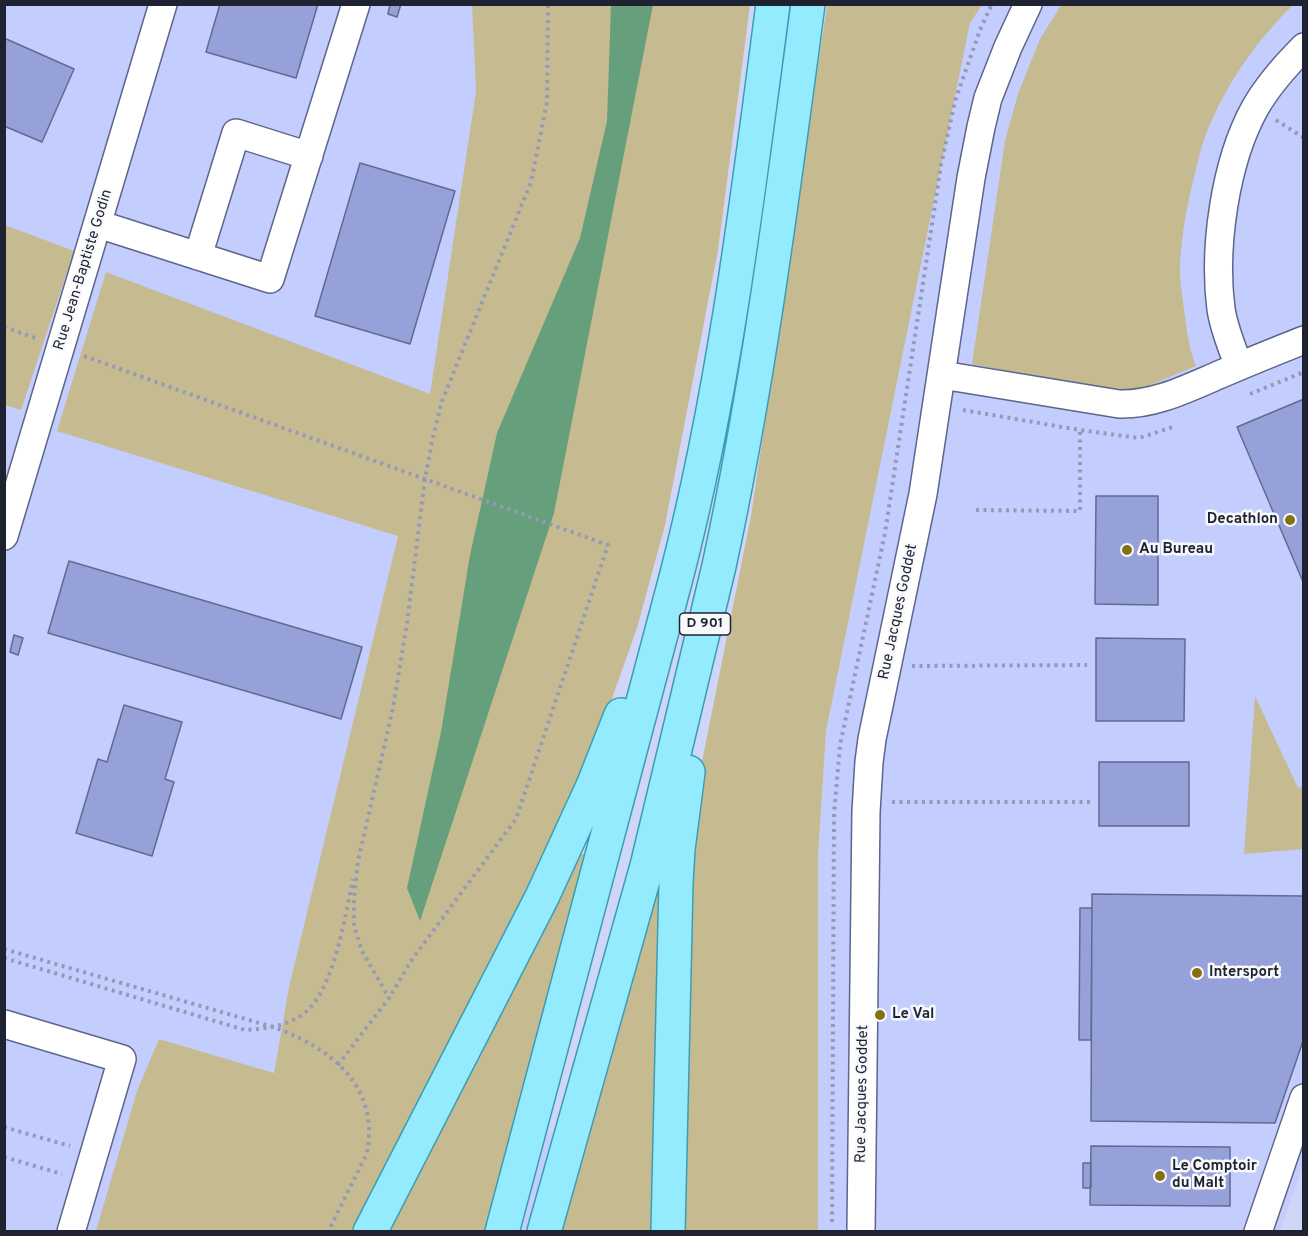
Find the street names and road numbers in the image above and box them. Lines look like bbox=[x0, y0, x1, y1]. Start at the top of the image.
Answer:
street label: Rue Jean-Baptiste Godin bbox=[51, 187, 117, 353]
street label: Rue Jacques Goddet bbox=[876, 542, 922, 682]
road number: D 901 bbox=[680, 613, 730, 635]
street label: Rue Jacques Goddet bbox=[853, 1025, 873, 1163]

